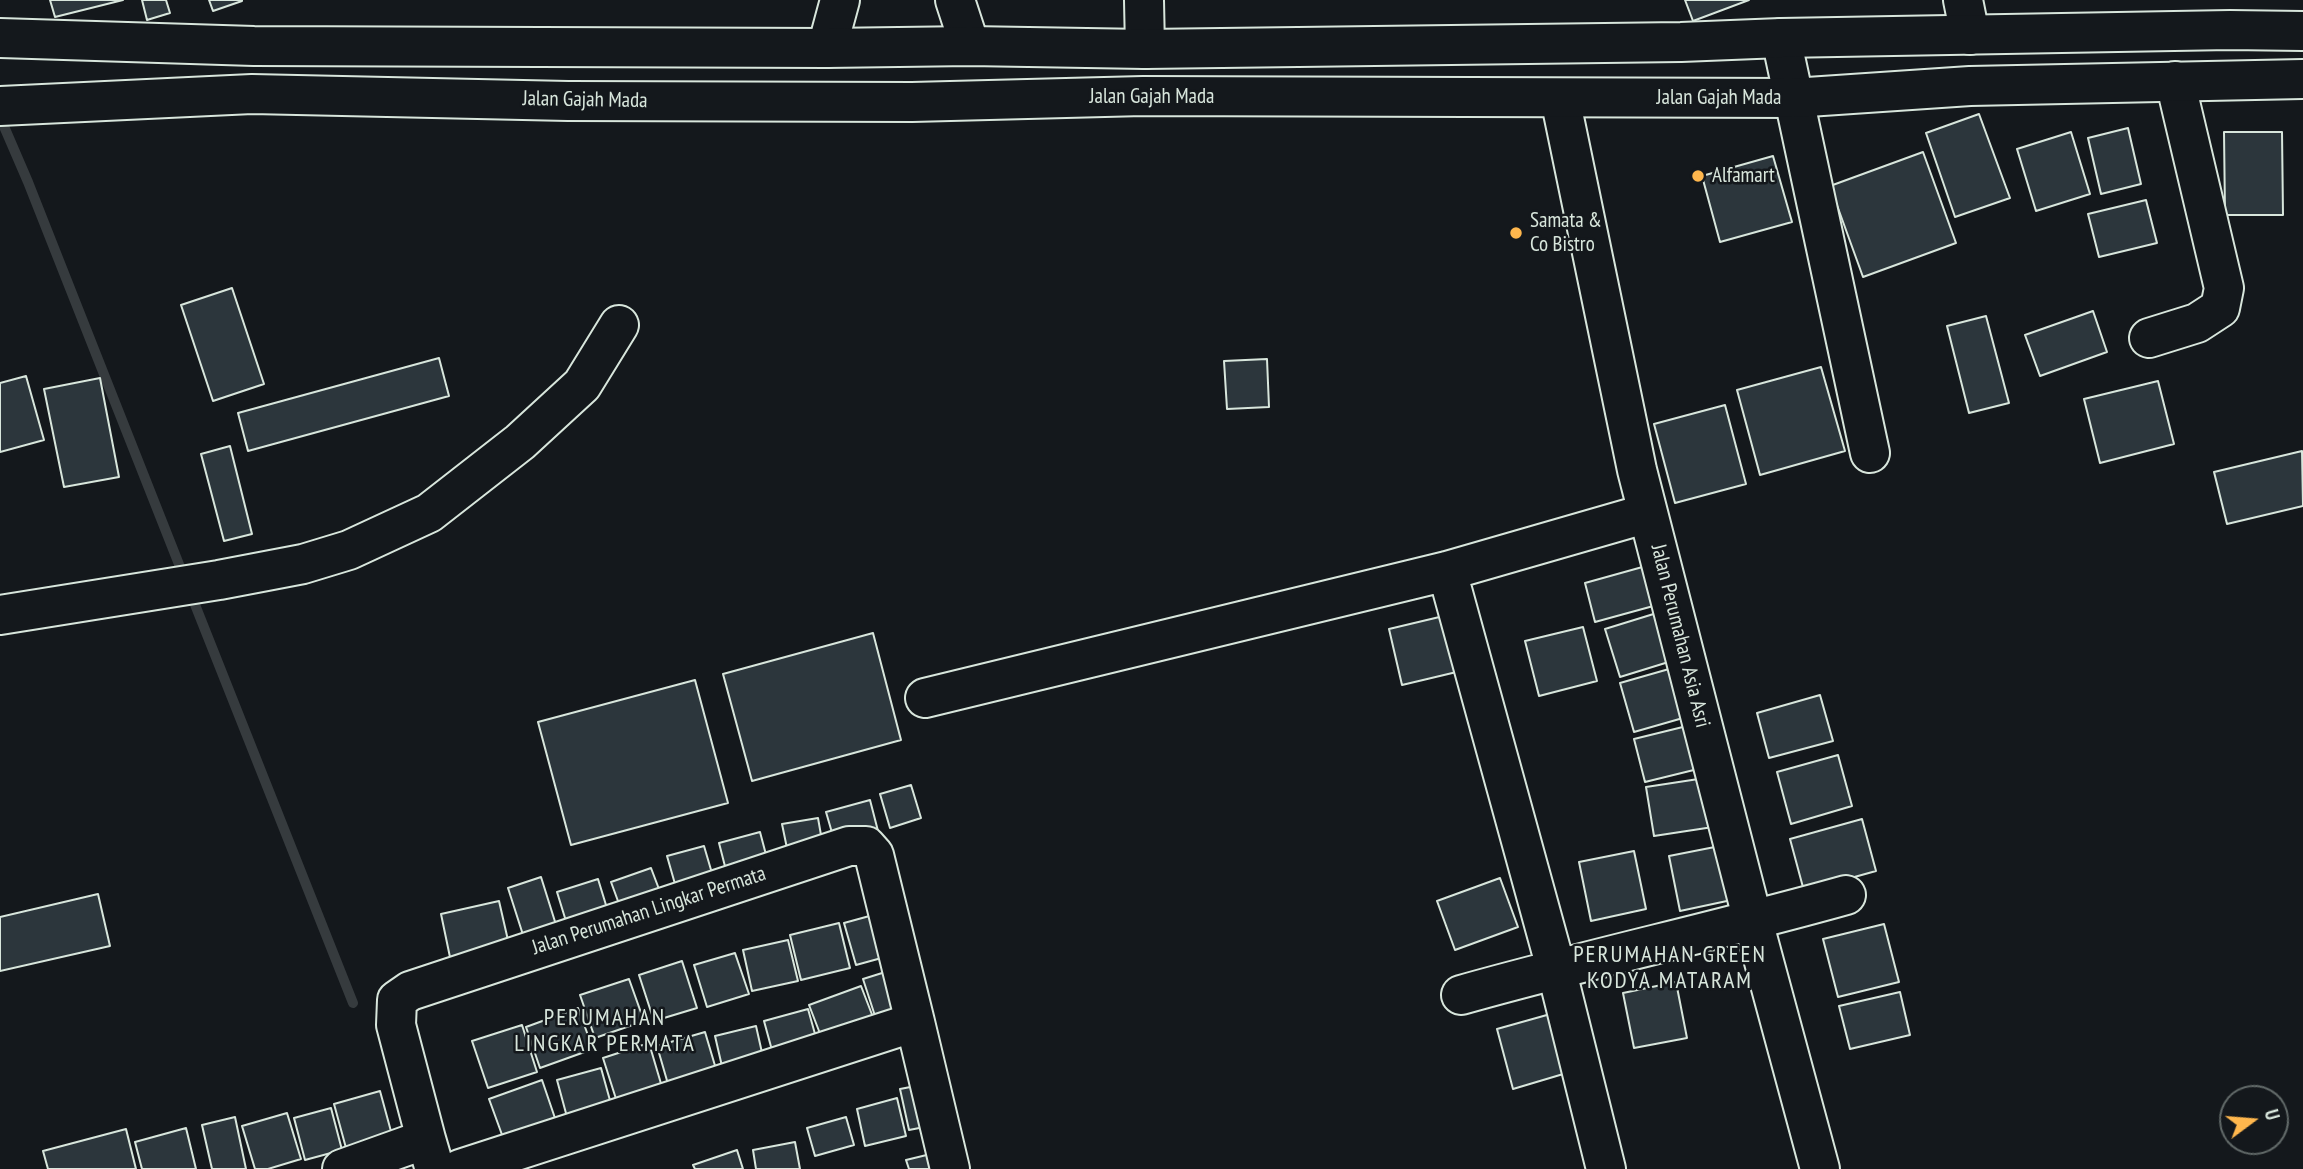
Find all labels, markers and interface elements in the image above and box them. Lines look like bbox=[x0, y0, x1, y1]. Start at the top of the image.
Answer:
street label: Jalan Gajah Mada bbox=[1089, 84, 1215, 110]
street label: Jalan Gajah Mada bbox=[1656, 85, 1782, 111]
street label: Jalan Gajah Mada bbox=[522, 86, 648, 114]
place label: Alfamart bbox=[1712, 163, 1775, 189]
marker: Alfamart bbox=[1690, 168, 1706, 184]
place label: Samata & Co Bistro bbox=[1530, 208, 1602, 258]
marker: Samata & Co Bistro bbox=[1508, 225, 1524, 241]
street label: Jalan Perumahan Asia Asri bbox=[1645, 542, 1715, 730]
street label: Jalan Perumahan Lingkar Permata bbox=[529, 861, 769, 961]
district label: PERUMAHAN GREEN KODYA MATARAM bbox=[1575, 941, 1765, 995]
district label: PERUMAHAN LINGKAR PERMATA bbox=[516, 1004, 694, 1058]
north arrow bbox=[2219, 1085, 2289, 1155]
text: U bbox=[2259, 1107, 2285, 1123]

